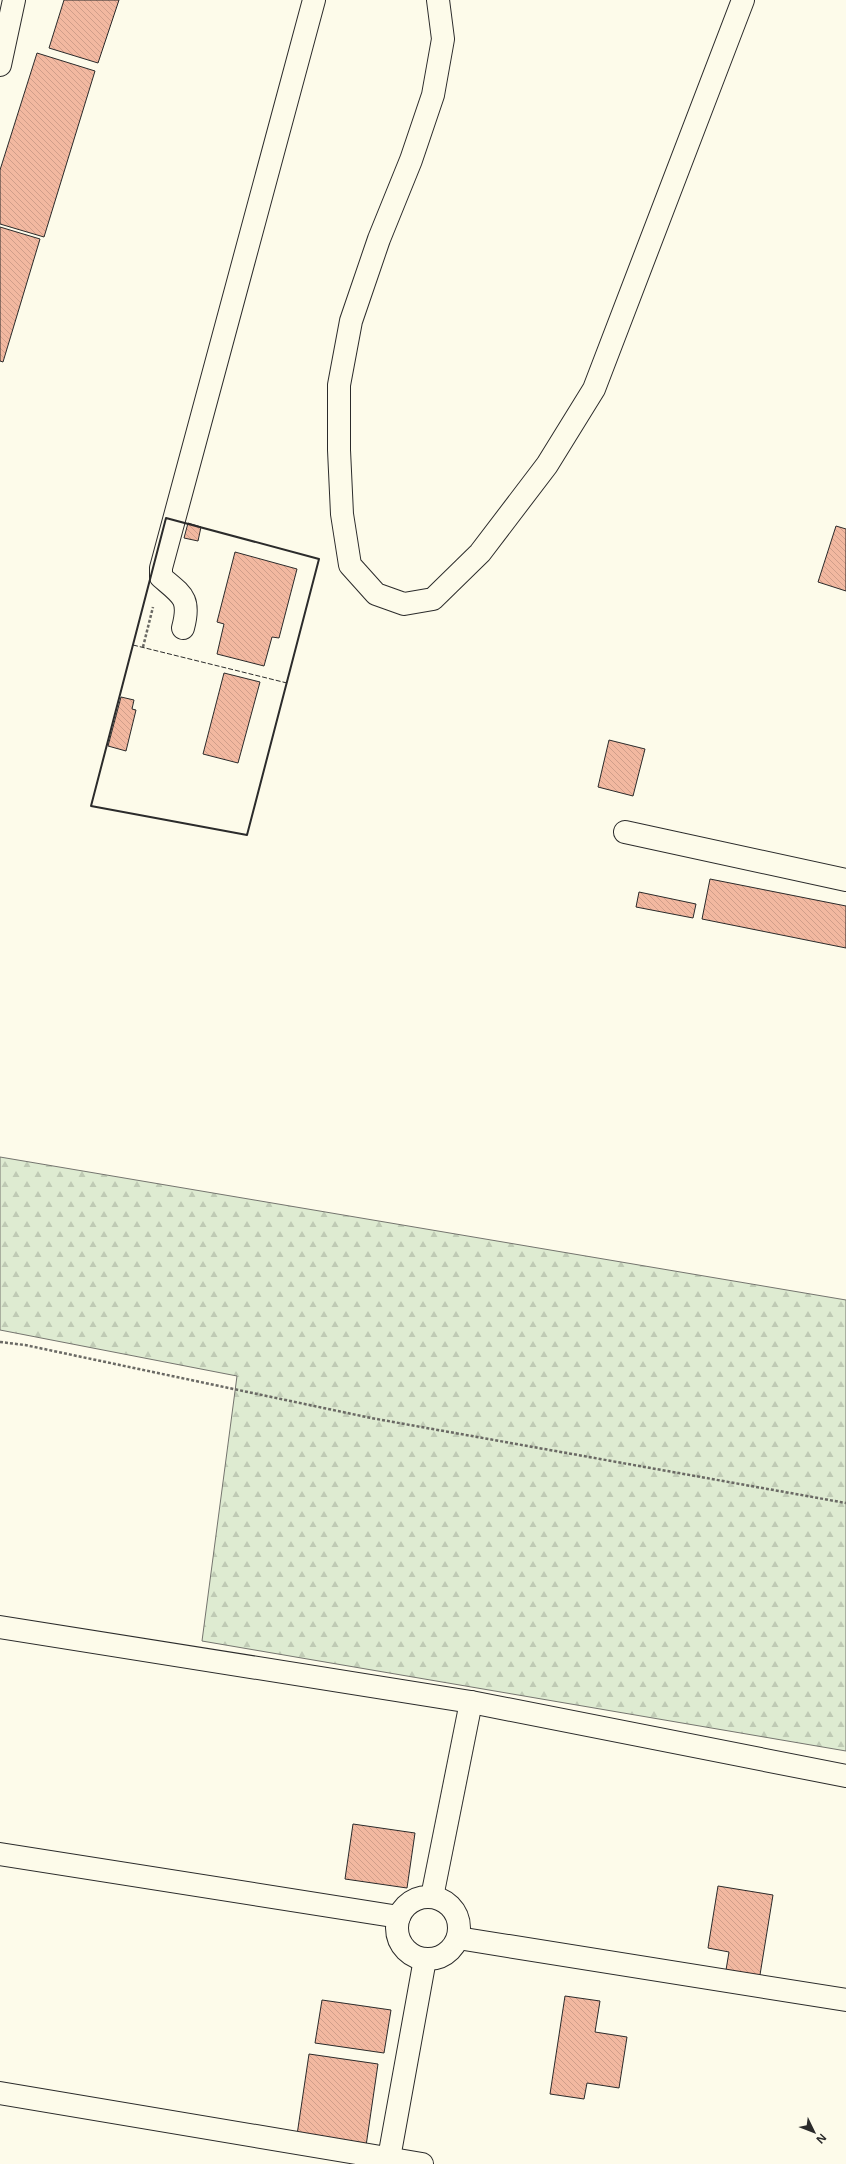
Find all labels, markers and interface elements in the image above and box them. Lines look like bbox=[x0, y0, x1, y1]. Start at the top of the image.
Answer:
north arrow bbox=[794, 2112, 834, 2152]
text: N bbox=[813, 2131, 830, 2148]

